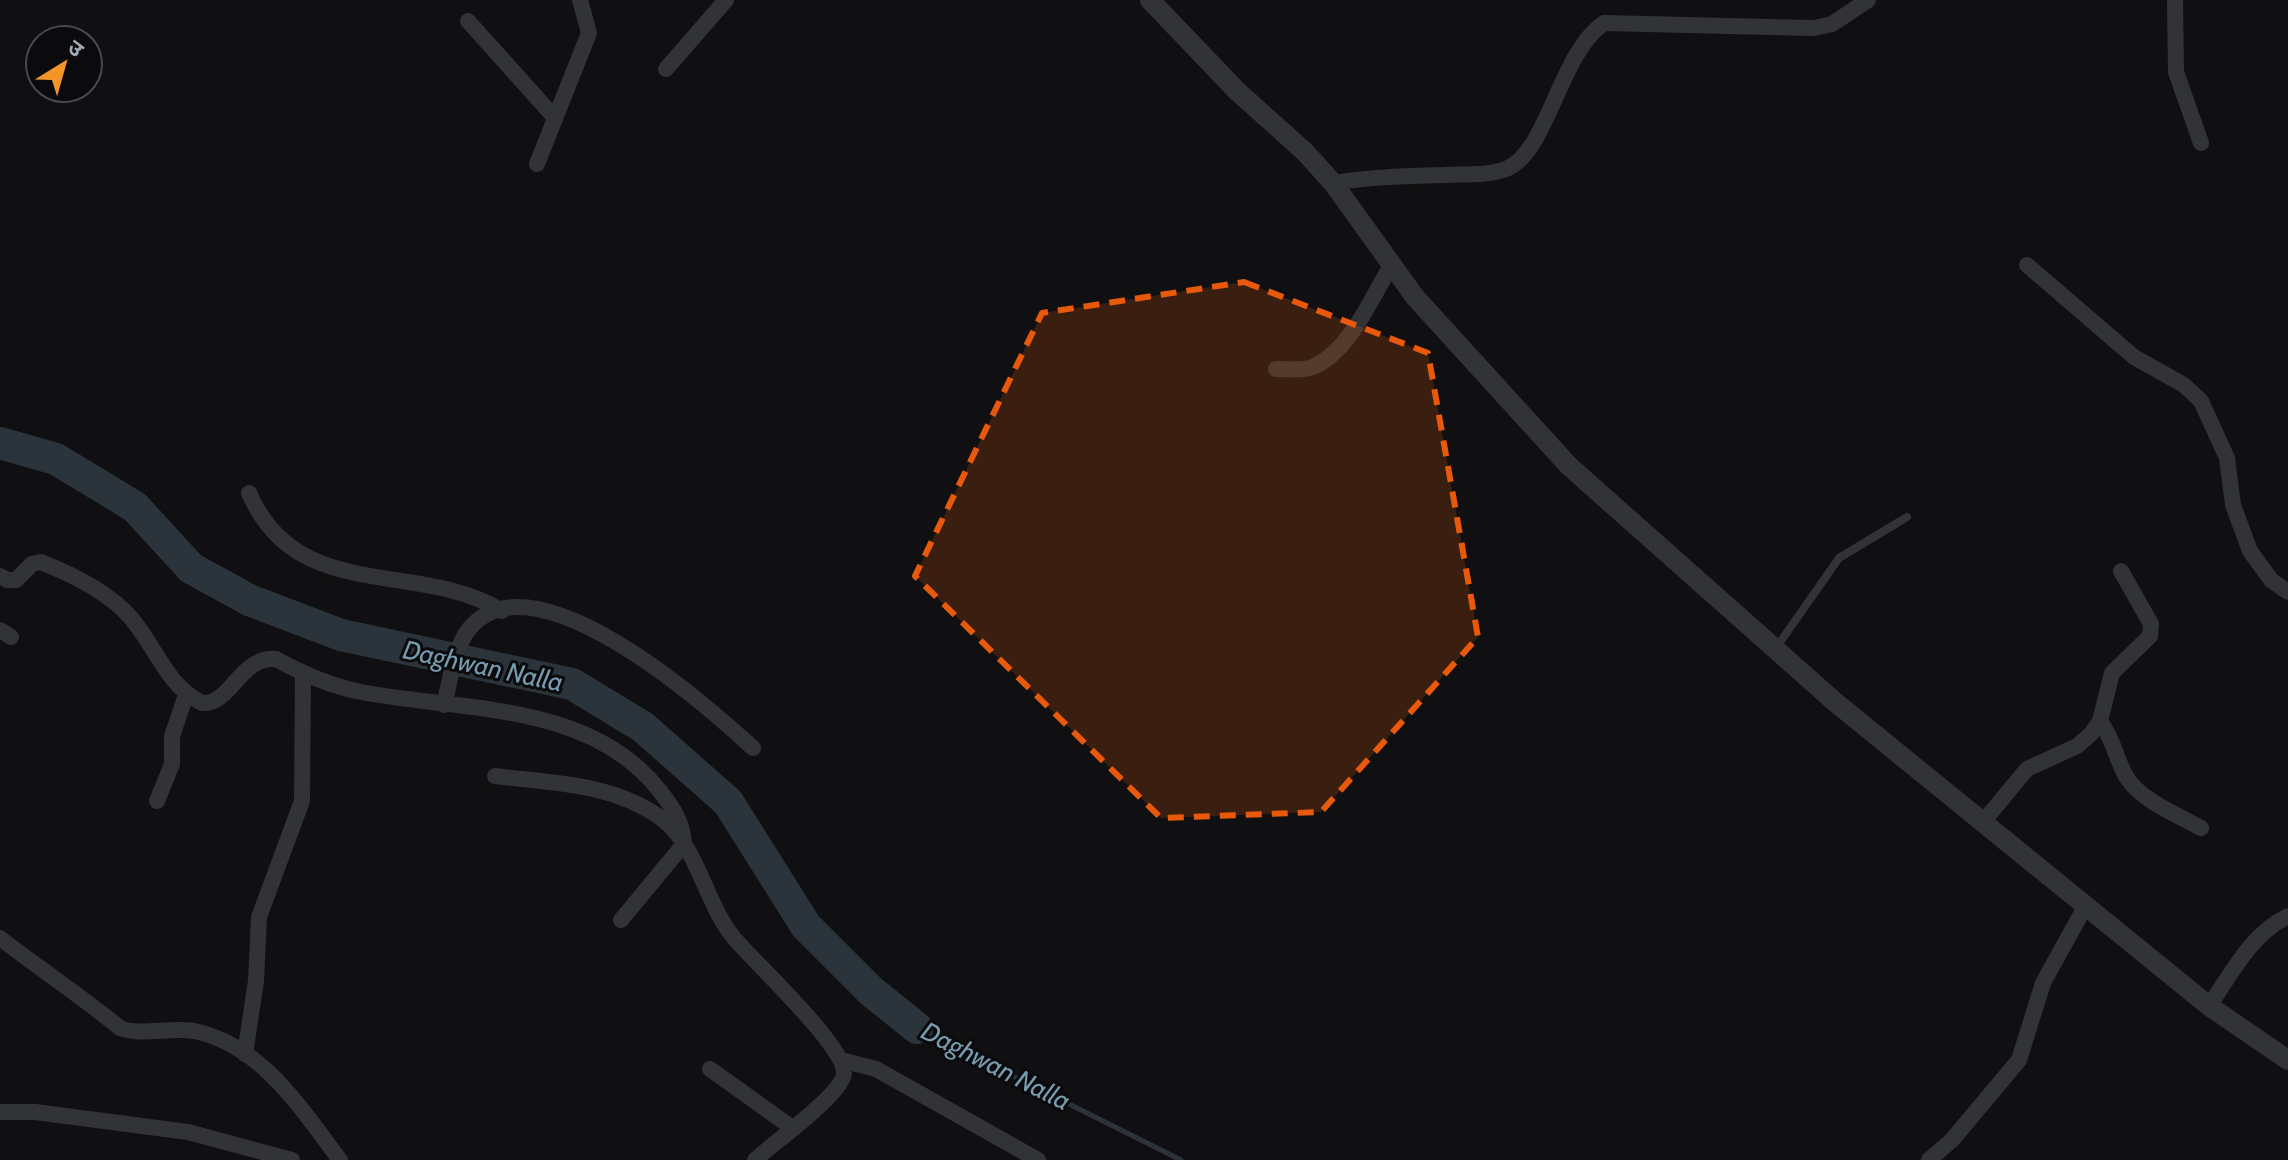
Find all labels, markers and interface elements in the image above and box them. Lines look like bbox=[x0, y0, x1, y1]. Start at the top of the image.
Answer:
north arrow bbox=[24, 24, 104, 104]
text: उ bbox=[62, 34, 90, 64]
water label: Daghwan Nalla bbox=[400, 633, 566, 699]
water label: Daghwan Nalla bbox=[916, 1015, 1076, 1117]

